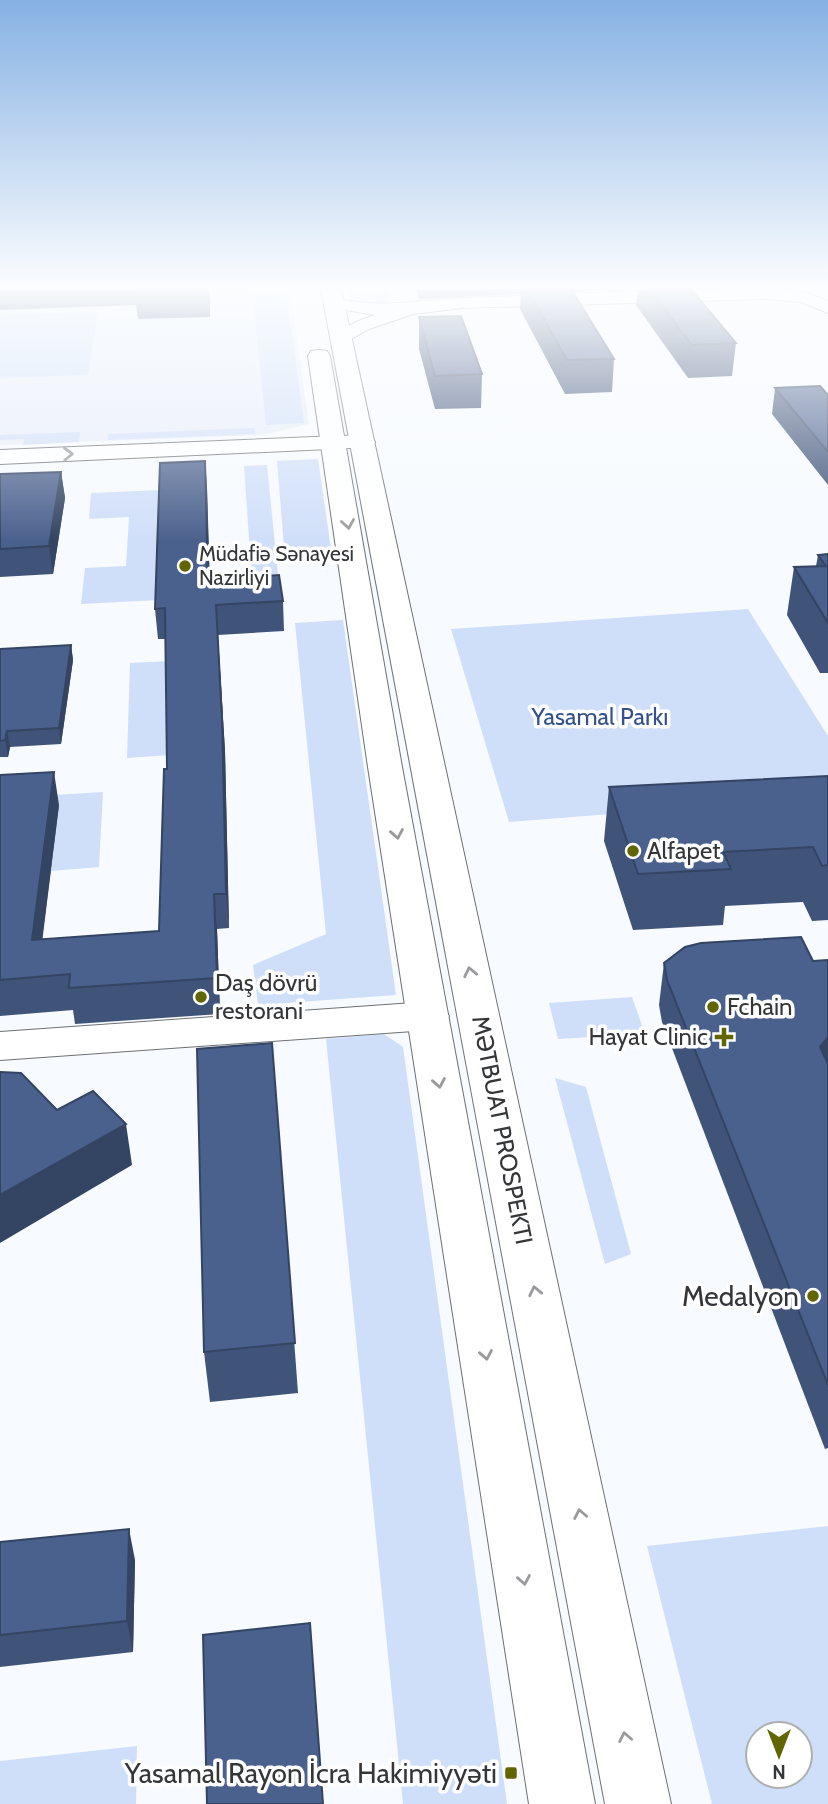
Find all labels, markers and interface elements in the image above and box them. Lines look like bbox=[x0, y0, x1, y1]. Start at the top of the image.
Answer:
one-way arrow bbox=[63, 447, 74, 462]
one-way arrow bbox=[340, 518, 355, 530]
place label: Müdafiə Sənayesi Nazirliyi bbox=[199, 541, 354, 590]
marker: Müdafiə Sənayesi Nazirliyi bbox=[177, 558, 193, 574]
park label: Yasamal Parkı bbox=[531, 702, 668, 731]
one-way arrow bbox=[389, 828, 404, 840]
place label: Alfapet bbox=[647, 836, 720, 865]
marker: Alfapet bbox=[625, 843, 641, 859]
one-way arrow bbox=[463, 966, 478, 978]
place label: Daş dövrü restorani bbox=[215, 968, 317, 1025]
marker: Daş dövrü restorani bbox=[193, 989, 209, 1005]
place label: Fchain bbox=[727, 992, 792, 1021]
marker: Fchain bbox=[705, 999, 721, 1015]
street label: MƏTBUAT PROSPEKTI bbox=[466, 1013, 539, 1247]
place label: Hayat Clinic bbox=[589, 1022, 708, 1051]
marker: Hayat Clinic bbox=[714, 1027, 734, 1047]
one-way arrow bbox=[431, 1077, 446, 1089]
place label: Medalyon bbox=[682, 1279, 799, 1313]
one-way arrow bbox=[528, 1285, 543, 1297]
marker: Medalyon bbox=[805, 1288, 821, 1304]
one-way arrow bbox=[477, 1349, 492, 1361]
one-way arrow bbox=[573, 1508, 588, 1520]
one-way arrow bbox=[516, 1574, 531, 1585]
north arrow bbox=[744, 1720, 814, 1790]
one-way arrow bbox=[618, 1731, 633, 1743]
place label: Yasamal Rayon İcra Hakimiyyəti bbox=[124, 1756, 497, 1790]
text: N bbox=[772, 1760, 786, 1783]
marker: Yasamal Rayon İcra Hakimiyyəti bbox=[503, 1765, 519, 1781]

